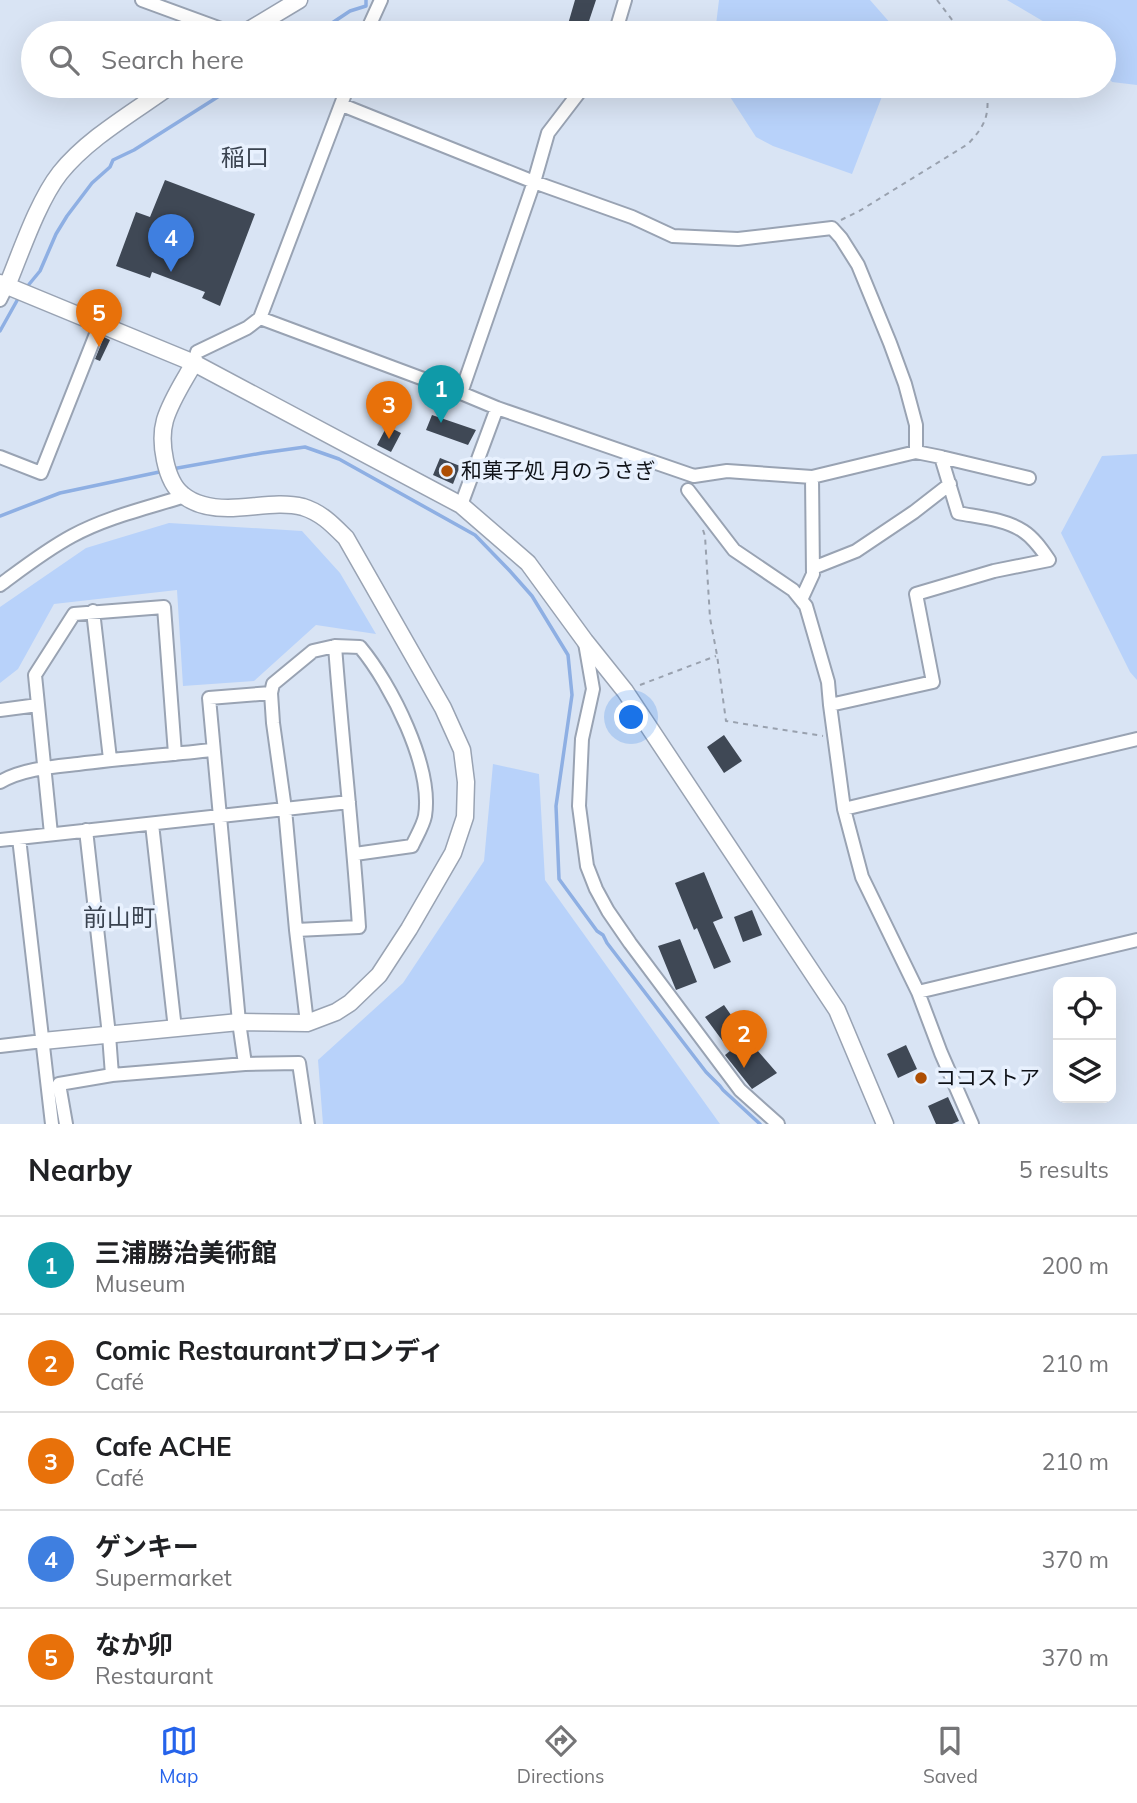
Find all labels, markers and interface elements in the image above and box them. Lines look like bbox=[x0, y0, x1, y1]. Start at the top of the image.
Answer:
search box bbox=[21, 21, 1116, 98]
icon: search bbox=[45, 41, 83, 79]
text: Search here bbox=[101, 43, 244, 76]
district label: 稲口 bbox=[221, 142, 269, 172]
pin: 4 bbox=[148, 214, 194, 272]
pin: 5 bbox=[76, 289, 122, 347]
pin: 1 bbox=[418, 365, 464, 423]
pin: 3 bbox=[366, 381, 412, 439]
place label: 和菓子処 月のうさぎ bbox=[461, 457, 655, 483]
marker: 和菓子処 月のうさぎ bbox=[439, 463, 455, 479]
your location bbox=[614, 700, 648, 734]
district label: 前山町 bbox=[83, 902, 155, 932]
map controls bbox=[1053, 977, 1116, 1103]
button: locate bbox=[1053, 977, 1116, 1040]
pin: 2 bbox=[721, 1010, 767, 1068]
button: layers bbox=[1053, 1040, 1116, 1103]
place label: ココストア bbox=[935, 1064, 1040, 1090]
marker: ココストア bbox=[913, 1070, 929, 1086]
text: Nearby bbox=[28, 1151, 132, 1189]
text: 5 results bbox=[1019, 1155, 1109, 1184]
text: 三浦勝治美術館 bbox=[95, 1236, 277, 1269]
text: 1 bbox=[44, 1251, 58, 1280]
text: 200 m bbox=[1041, 1251, 1109, 1280]
text: Museum bbox=[95, 1269, 185, 1298]
text: Comic Restaurantブロンディ bbox=[95, 1334, 444, 1367]
text: 2 bbox=[44, 1349, 58, 1378]
text: 210 m bbox=[1041, 1349, 1109, 1378]
text: Café bbox=[95, 1367, 144, 1396]
text: Cafe ACHE bbox=[95, 1430, 232, 1463]
text: 3 bbox=[44, 1447, 58, 1476]
text: 210 m bbox=[1041, 1447, 1109, 1476]
text: Café bbox=[95, 1463, 144, 1492]
text: ゲンキー bbox=[95, 1530, 199, 1563]
text: 4 bbox=[44, 1545, 58, 1574]
text: 370 m bbox=[1041, 1545, 1109, 1574]
text: Supermarket bbox=[95, 1563, 232, 1592]
text: なか卯 bbox=[95, 1628, 173, 1661]
text: 5 bbox=[44, 1643, 58, 1672]
text: 370 m bbox=[1041, 1643, 1109, 1672]
text: Restaurant bbox=[95, 1661, 213, 1690]
tab: Map bbox=[159, 1722, 198, 1788]
tab: Directions bbox=[517, 1722, 605, 1788]
tab: Saved bbox=[923, 1722, 978, 1788]

